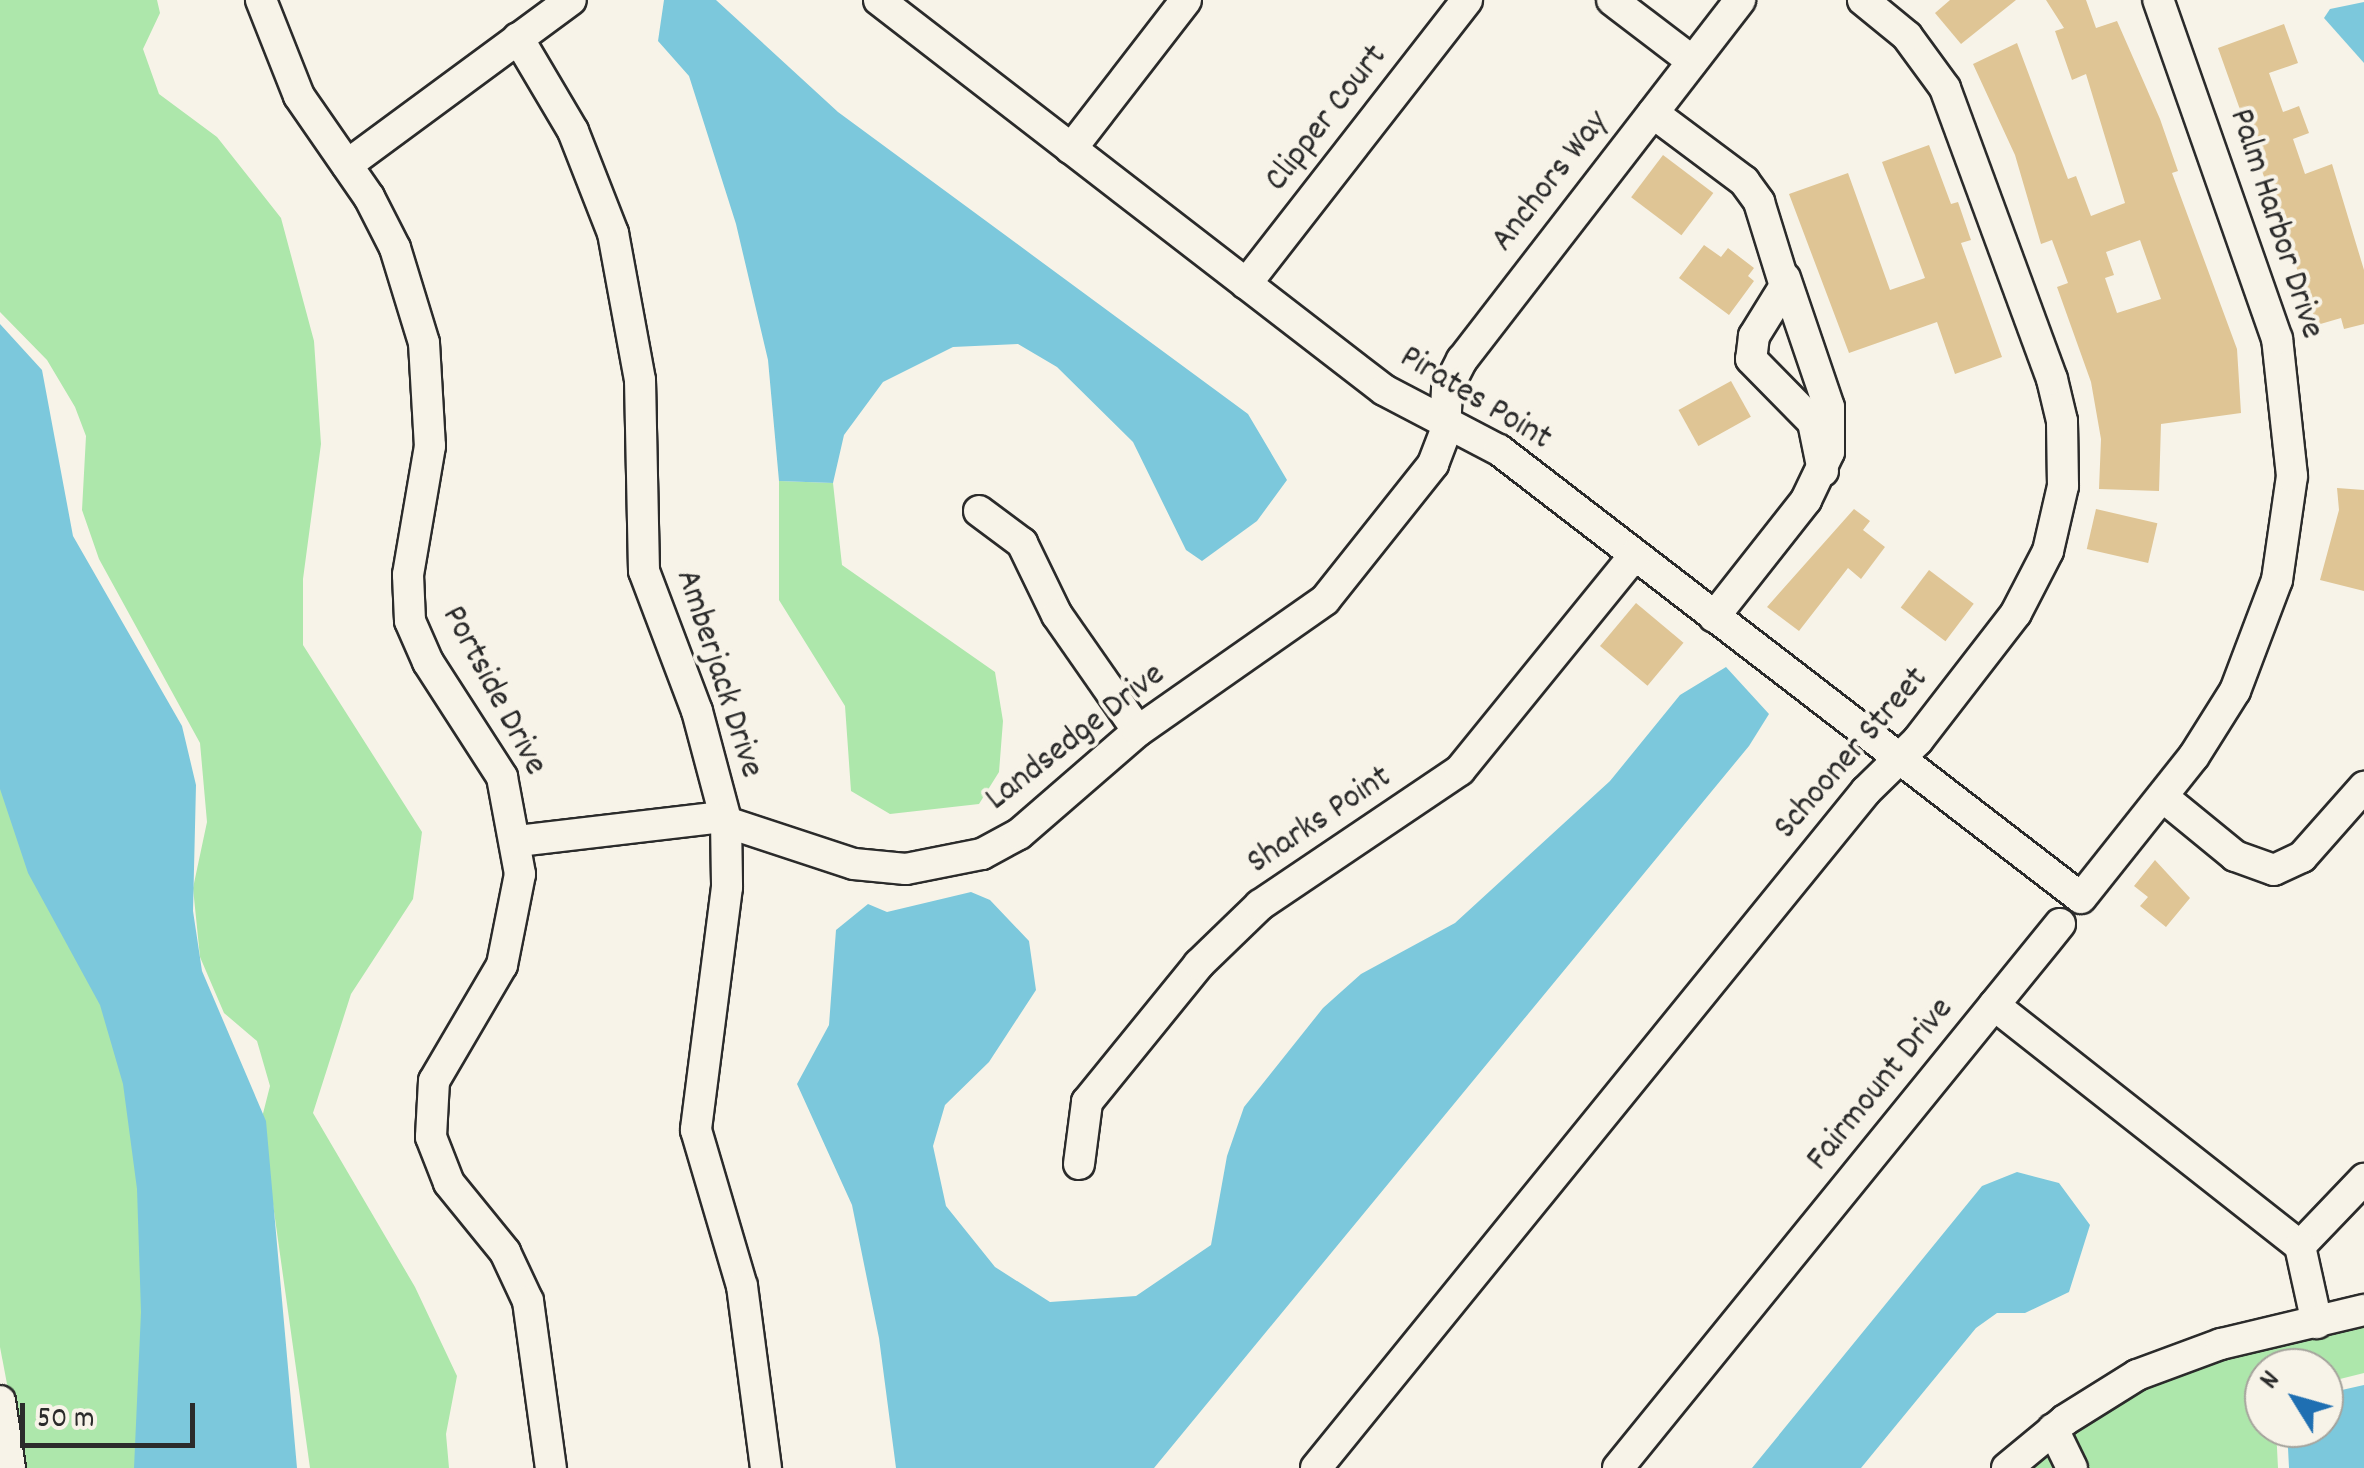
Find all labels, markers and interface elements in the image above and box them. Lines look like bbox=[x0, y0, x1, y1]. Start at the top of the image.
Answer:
street label: Clipper Court bbox=[1257, 37, 1397, 201]
street label: Anchors Way bbox=[1483, 103, 1619, 261]
street label: Palm Harbor Drive bbox=[2218, 104, 2332, 344]
street label: Pirates Point bbox=[1391, 337, 1559, 461]
street label: Amberjack Drive bbox=[665, 565, 771, 783]
street label: Portside Drive bbox=[431, 599, 555, 783]
street label: Landsedge Drive bbox=[978, 655, 1174, 821]
street label: Schooner Street bbox=[1766, 659, 1938, 849]
street label: Sharks Point bbox=[1240, 757, 1400, 885]
street label: Fairmount Drive bbox=[1798, 990, 1964, 1180]
north arrow bbox=[2244, 1348, 2344, 1448]
text: N bbox=[2251, 1364, 2292, 1399]
scale bar bbox=[25, 1383, 200, 1445]
text: 50 m bbox=[37, 1399, 95, 1442]

